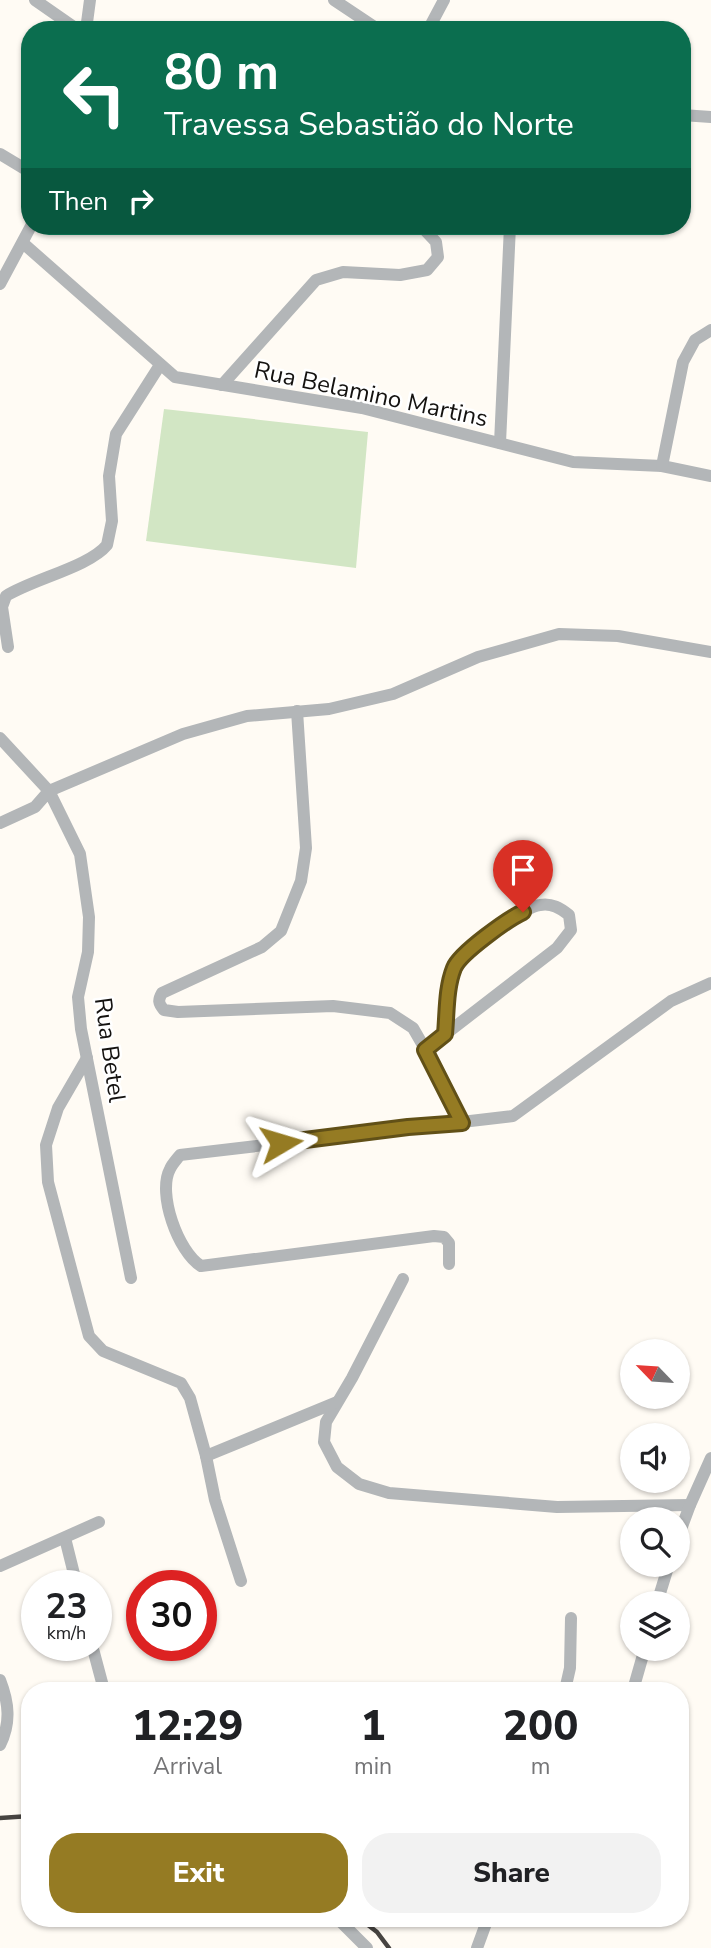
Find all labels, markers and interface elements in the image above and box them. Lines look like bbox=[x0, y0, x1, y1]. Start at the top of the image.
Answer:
text: 80 m bbox=[164, 39, 279, 106]
icon: left bbox=[49, 49, 140, 140]
text: Travessa Sebastião do Norte bbox=[164, 103, 574, 146]
icon: right bbox=[122, 182, 160, 220]
text: Then bbox=[49, 184, 108, 219]
street label: Rua Belamino Martins bbox=[251, 354, 491, 434]
pin bbox=[493, 840, 553, 912]
icon: arrive bbox=[504, 851, 542, 889]
street label: Rua Betel bbox=[87, 996, 133, 1104]
position arrow bbox=[244, 1106, 318, 1180]
north arrow bbox=[620, 1339, 690, 1409]
map controls bbox=[620, 1339, 690, 1661]
button: sound bbox=[620, 1423, 690, 1493]
button: search bbox=[620, 1507, 690, 1577]
speed limit sign: 30 bbox=[126, 1570, 217, 1661]
text: 23 bbox=[45, 1583, 88, 1630]
button: layers bbox=[620, 1591, 690, 1661]
text: km/h bbox=[47, 1621, 86, 1645]
text: 12:29 bbox=[132, 1698, 243, 1755]
text: 1 bbox=[360, 1698, 386, 1755]
text: 200 bbox=[503, 1698, 578, 1755]
text: Arrival bbox=[153, 1751, 222, 1782]
text: min bbox=[354, 1751, 392, 1782]
text: m bbox=[531, 1751, 550, 1782]
button: Exit bbox=[49, 1833, 348, 1913]
button: Share bbox=[362, 1833, 661, 1913]

